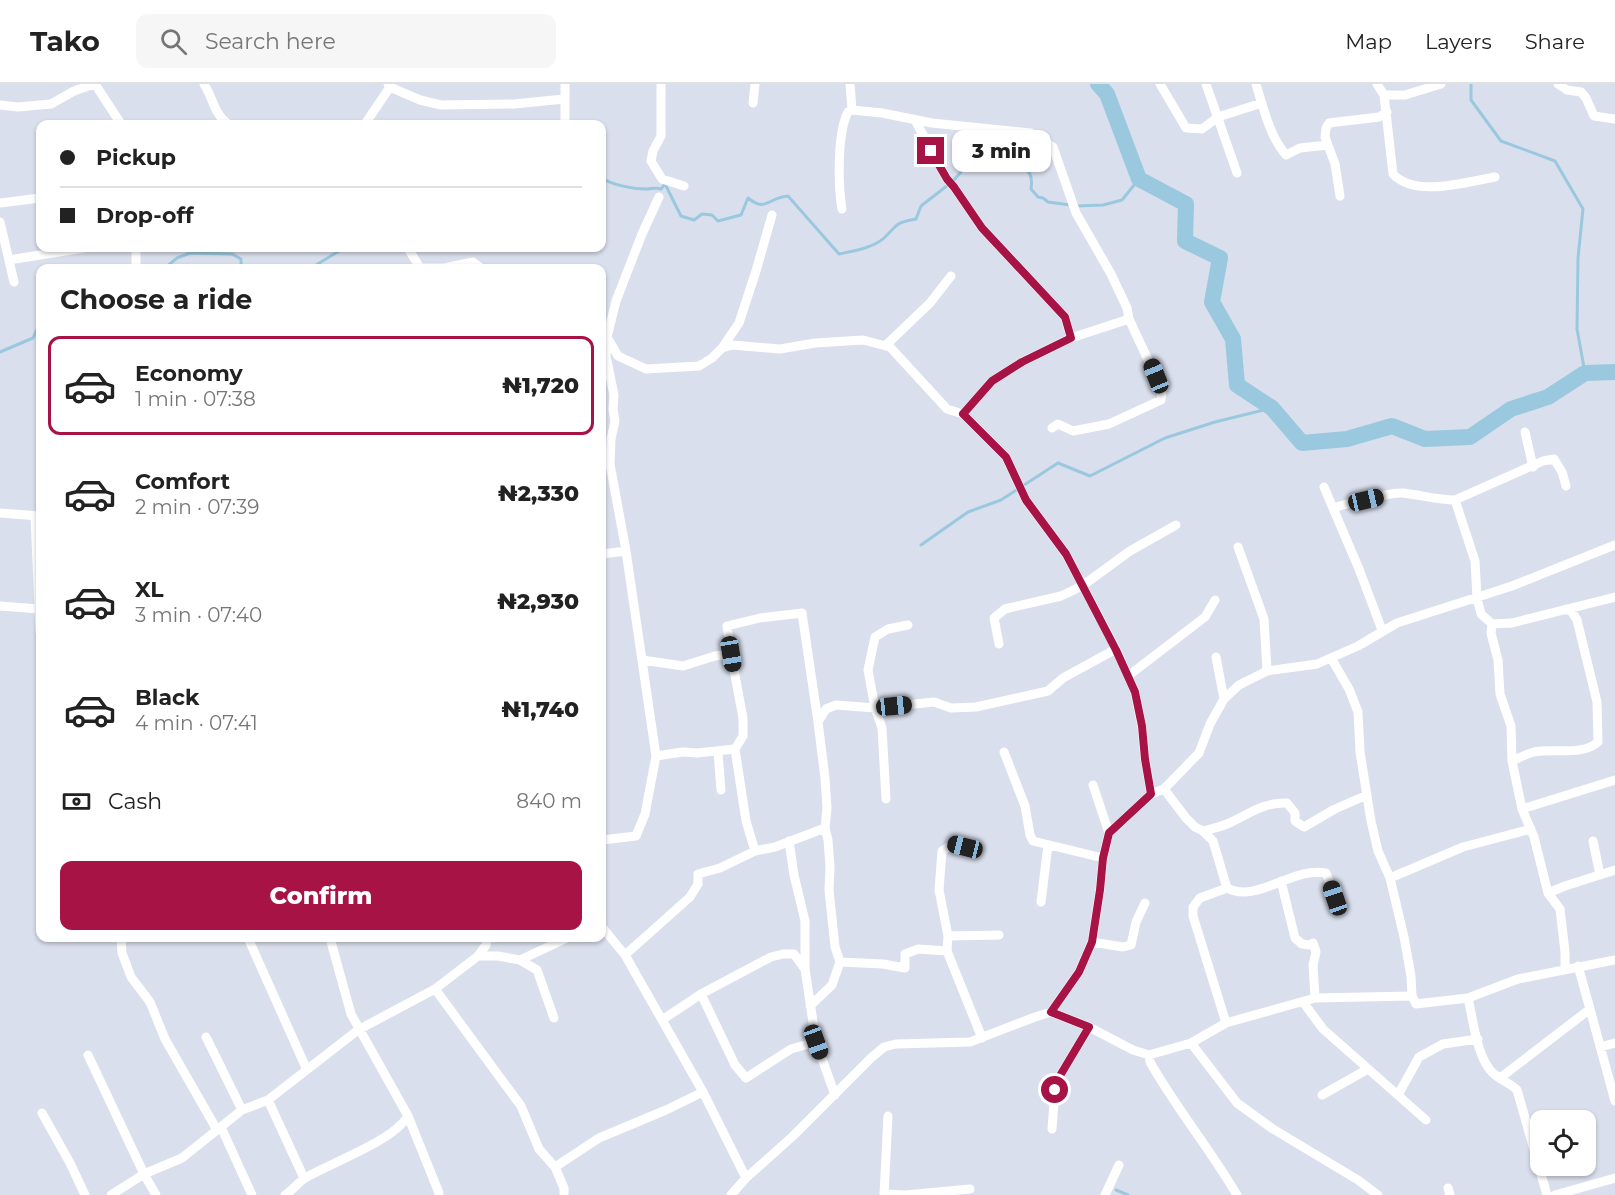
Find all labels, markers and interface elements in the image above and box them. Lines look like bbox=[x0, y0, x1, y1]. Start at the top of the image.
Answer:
search box bbox=[136, 14, 556, 68]
text: Tako bbox=[30, 24, 100, 58]
icon: search bbox=[157, 25, 190, 58]
text: Search here bbox=[205, 28, 336, 55]
text: Map bbox=[1345, 29, 1392, 54]
text: Layers bbox=[1425, 29, 1492, 54]
text: Share bbox=[1525, 29, 1585, 54]
callout: 3 min bbox=[952, 130, 1051, 172]
route end bbox=[917, 137, 944, 164]
text: 3 min bbox=[972, 139, 1031, 163]
text: Pickup bbox=[96, 144, 176, 171]
text: Drop-off bbox=[96, 202, 194, 229]
text: Choose a ride bbox=[60, 283, 252, 316]
car bbox=[1141, 356, 1171, 396]
icon: car bbox=[63, 359, 117, 413]
text: Economy bbox=[135, 360, 243, 387]
text: ₦1,720 bbox=[502, 372, 579, 399]
text: 1 min · 07:38 bbox=[135, 387, 256, 411]
icon: car bbox=[63, 467, 117, 521]
text: Comfort bbox=[135, 468, 230, 495]
text: ₦2,330 bbox=[498, 480, 579, 507]
car bbox=[1346, 487, 1386, 513]
text: 2 min · 07:39 bbox=[135, 495, 259, 519]
icon: car bbox=[63, 575, 117, 629]
text: XL bbox=[135, 576, 164, 603]
text: ₦2,930 bbox=[497, 588, 579, 615]
text: 3 min · 07:40 bbox=[135, 603, 262, 627]
car bbox=[719, 635, 743, 673]
icon: car bbox=[63, 683, 117, 737]
text: Black bbox=[135, 684, 199, 711]
car bbox=[875, 695, 913, 717]
text: ₦1,740 bbox=[501, 696, 579, 723]
text: 4 min · 07:41 bbox=[135, 711, 258, 735]
icon: cash bbox=[60, 785, 93, 818]
text: Cash bbox=[108, 788, 162, 815]
text: 840 m bbox=[516, 789, 582, 813]
car bbox=[945, 834, 985, 860]
button: Confirm bbox=[60, 861, 582, 930]
car bbox=[1321, 878, 1349, 918]
car bbox=[801, 1022, 831, 1062]
route start bbox=[1041, 1076, 1068, 1103]
map controls bbox=[1530, 1110, 1596, 1176]
button: locate bbox=[1530, 1110, 1596, 1176]

